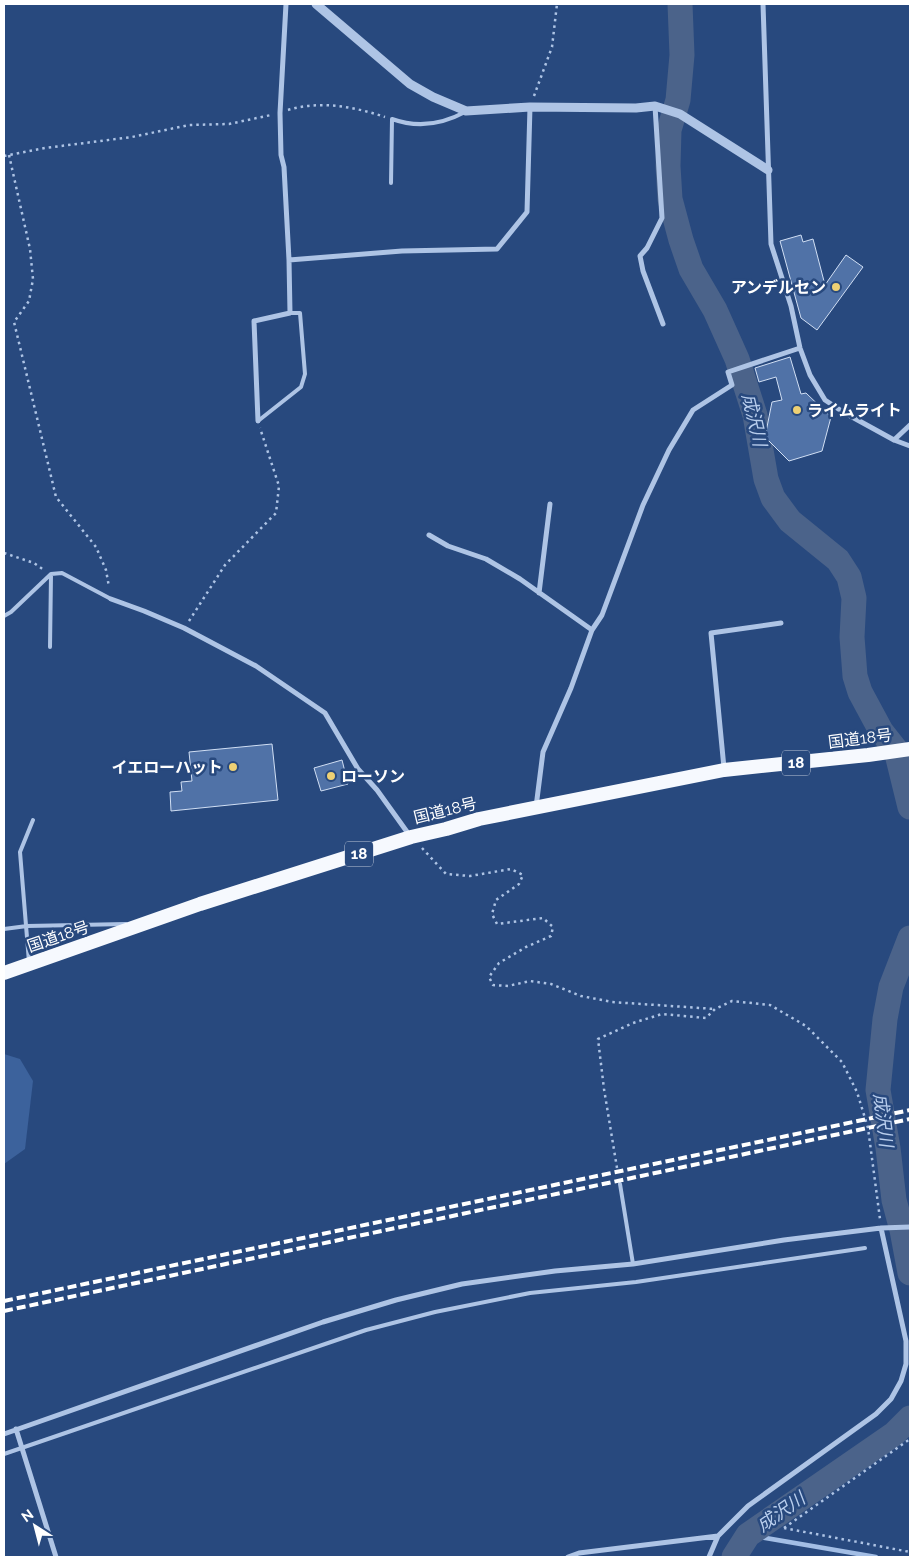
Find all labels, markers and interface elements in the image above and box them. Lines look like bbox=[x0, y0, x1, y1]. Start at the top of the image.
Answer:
place label: アンデルセン bbox=[731, 278, 826, 297]
marker: アンデルセン bbox=[830, 281, 842, 293]
water label: 成沢川 bbox=[738, 391, 771, 451]
place label: ライムライト bbox=[807, 401, 902, 420]
marker: ライムライト bbox=[791, 404, 803, 416]
street label: 国道18号 bbox=[827, 725, 893, 752]
road number: 18 bbox=[782, 750, 810, 776]
place label: イエローハット bbox=[111, 758, 223, 777]
marker: イエローハット bbox=[227, 761, 239, 773]
place label: ローソン bbox=[341, 767, 405, 786]
marker: ローソン bbox=[325, 770, 337, 782]
street label: 国道18号 bbox=[412, 793, 479, 827]
road number: 18 bbox=[345, 842, 373, 866]
street label: 国道18号 bbox=[25, 917, 92, 956]
water label: 成沢川 bbox=[870, 1092, 897, 1150]
water label: 成沢川 bbox=[753, 1486, 810, 1536]
north arrow bbox=[10, 1501, 60, 1551]
text: N bbox=[18, 1506, 36, 1525]

